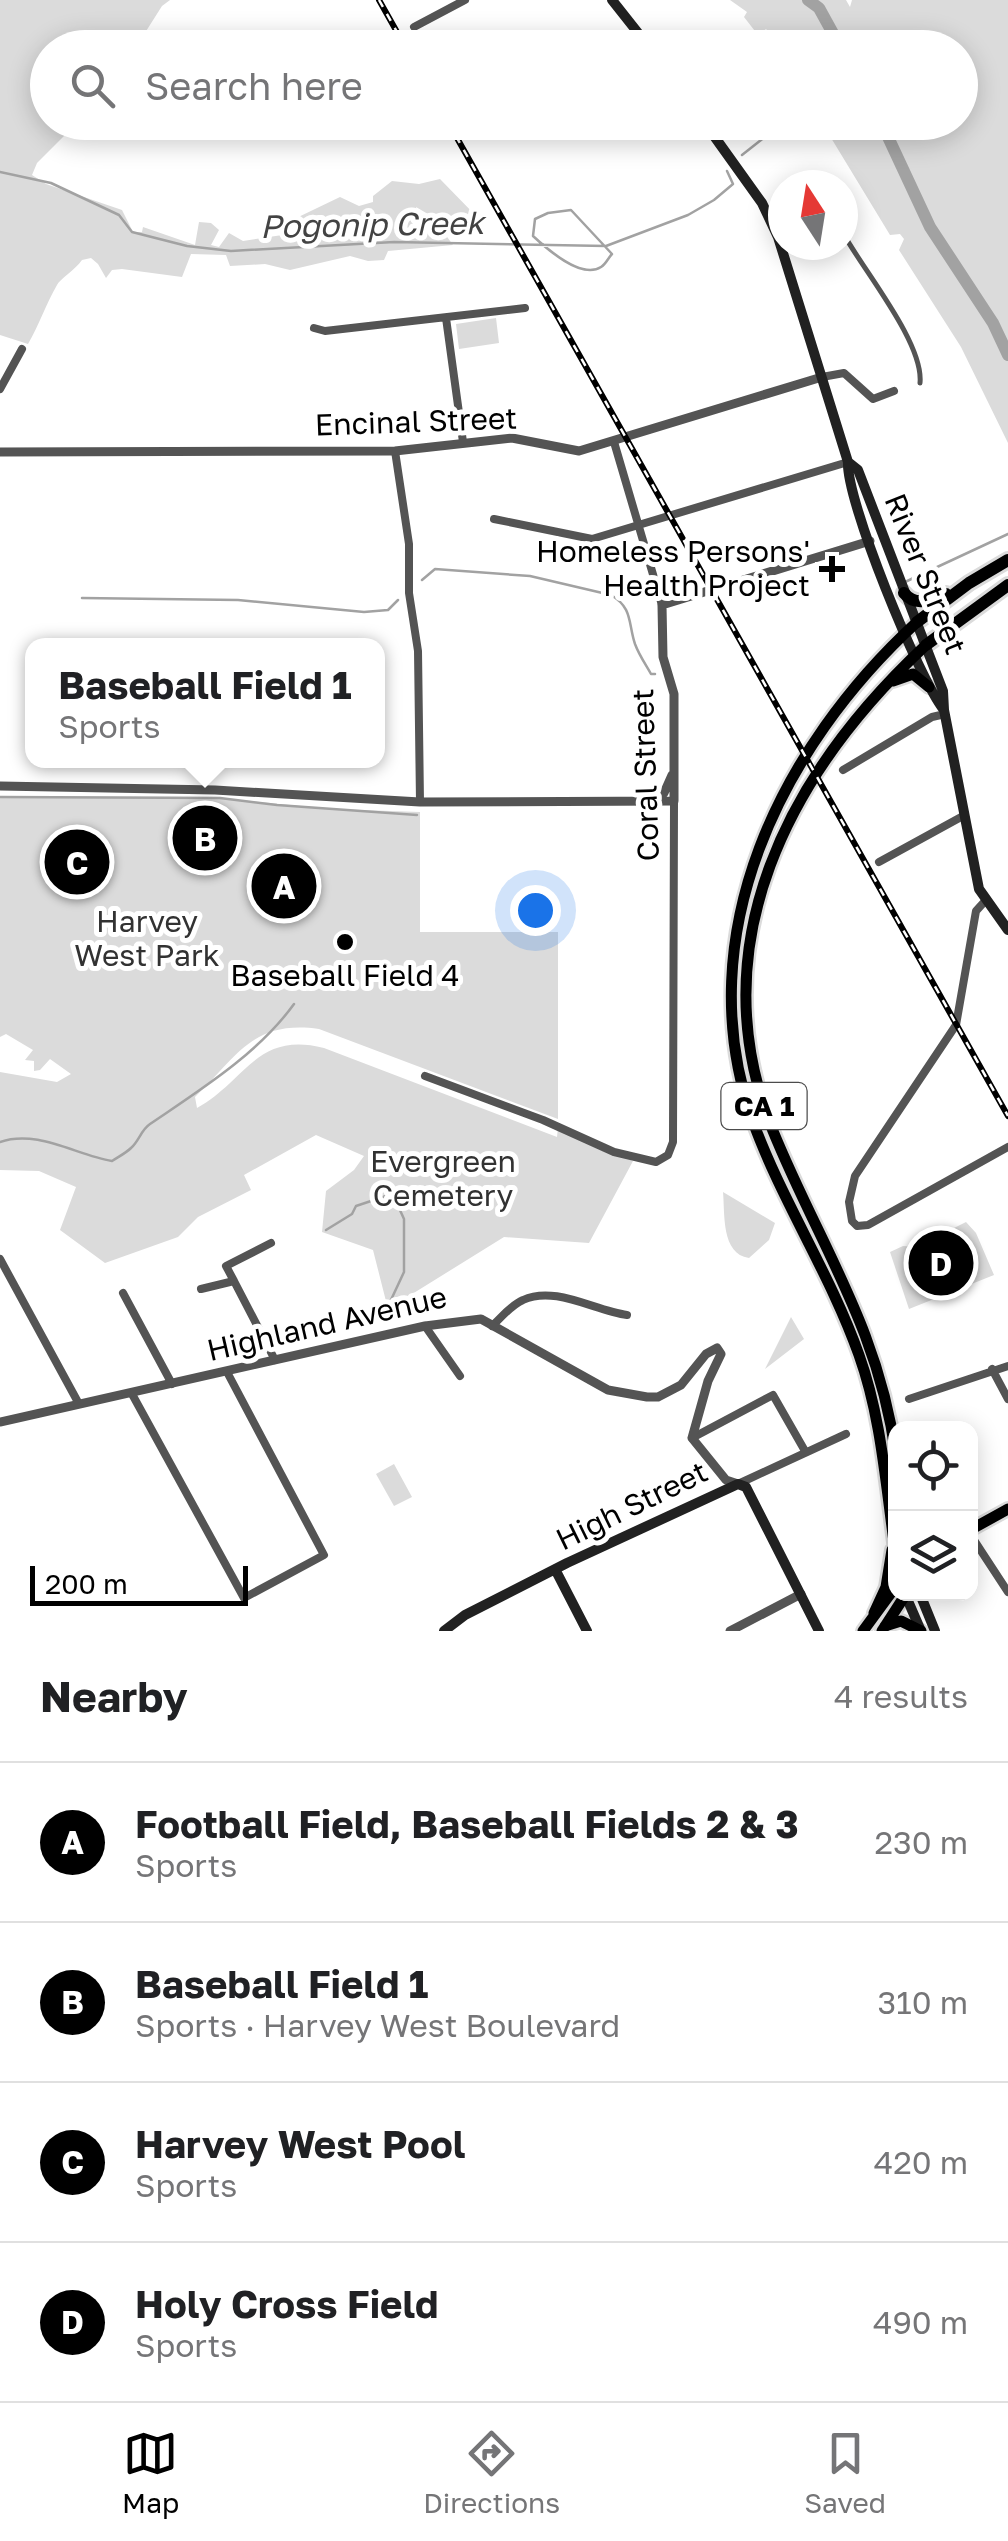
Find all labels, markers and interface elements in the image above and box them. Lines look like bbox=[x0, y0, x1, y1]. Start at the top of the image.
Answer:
search box bbox=[30, 30, 978, 140]
icon: search bbox=[65, 58, 120, 113]
text: Search here bbox=[145, 63, 363, 108]
north arrow bbox=[768, 170, 858, 260]
water label: Pogonip Creek bbox=[260, 203, 487, 245]
street label: Encinal Street bbox=[314, 399, 518, 443]
street label: River Street bbox=[877, 488, 974, 659]
place label: Homeless Persons' Health Project bbox=[536, 533, 810, 603]
marker: Homeless Persons' Health Project bbox=[819, 556, 845, 582]
popup bbox=[25, 638, 385, 768]
text: Baseball Field 1 bbox=[58, 662, 352, 707]
street label: Coral Street bbox=[624, 688, 666, 862]
text: Sports bbox=[58, 707, 161, 745]
pin: B bbox=[172, 800, 238, 876]
pin: C bbox=[44, 824, 110, 900]
pin: A bbox=[252, 848, 316, 924]
your location bbox=[510, 885, 561, 936]
park label: Harvey West Park bbox=[74, 903, 220, 973]
marker: Baseball Field 4 bbox=[334, 931, 356, 953]
place label: Baseball Field 4 bbox=[230, 957, 460, 993]
road number: CA 1 bbox=[722, 1083, 806, 1129]
park label: Evergreen Cemetery bbox=[370, 1143, 516, 1213]
pin: D bbox=[908, 1226, 974, 1300]
street label: Highland Avenue bbox=[204, 1278, 450, 1368]
map controls bbox=[888, 1421, 978, 1601]
button: locate bbox=[888, 1421, 978, 1511]
street label: High Street bbox=[550, 1453, 713, 1557]
button: layers bbox=[888, 1511, 978, 1601]
scale bar bbox=[30, 1561, 248, 1606]
text: 200 m bbox=[45, 1567, 128, 1600]
text: Nearby bbox=[40, 1671, 188, 1721]
text: 4 results bbox=[834, 1677, 968, 1715]
text: Football Field, Baseball Fields 2 & 3 bbox=[135, 1801, 799, 1846]
text: A bbox=[61, 1823, 84, 1861]
text: 230 m bbox=[875, 1823, 968, 1861]
text: Sports bbox=[135, 1846, 237, 1884]
text: Baseball Field 1 bbox=[135, 1961, 428, 2006]
text: B bbox=[61, 1983, 84, 2021]
text: 310 m bbox=[878, 1983, 968, 2021]
text: Sports · Harvey West Boulevard bbox=[135, 2006, 620, 2044]
text: Harvey West Pool bbox=[135, 2121, 465, 2166]
text: C bbox=[61, 2143, 84, 2181]
text: 420 m bbox=[874, 2143, 968, 2181]
text: Sports bbox=[135, 2166, 237, 2204]
text: Holy Cross Field bbox=[135, 2281, 438, 2326]
text: D bbox=[61, 2303, 84, 2341]
text: 490 m bbox=[873, 2303, 968, 2341]
text: Sports bbox=[135, 2326, 237, 2364]
tab: Map bbox=[122, 2426, 179, 2519]
tab: Directions bbox=[423, 2426, 560, 2519]
tab: Saved bbox=[804, 2426, 886, 2519]

